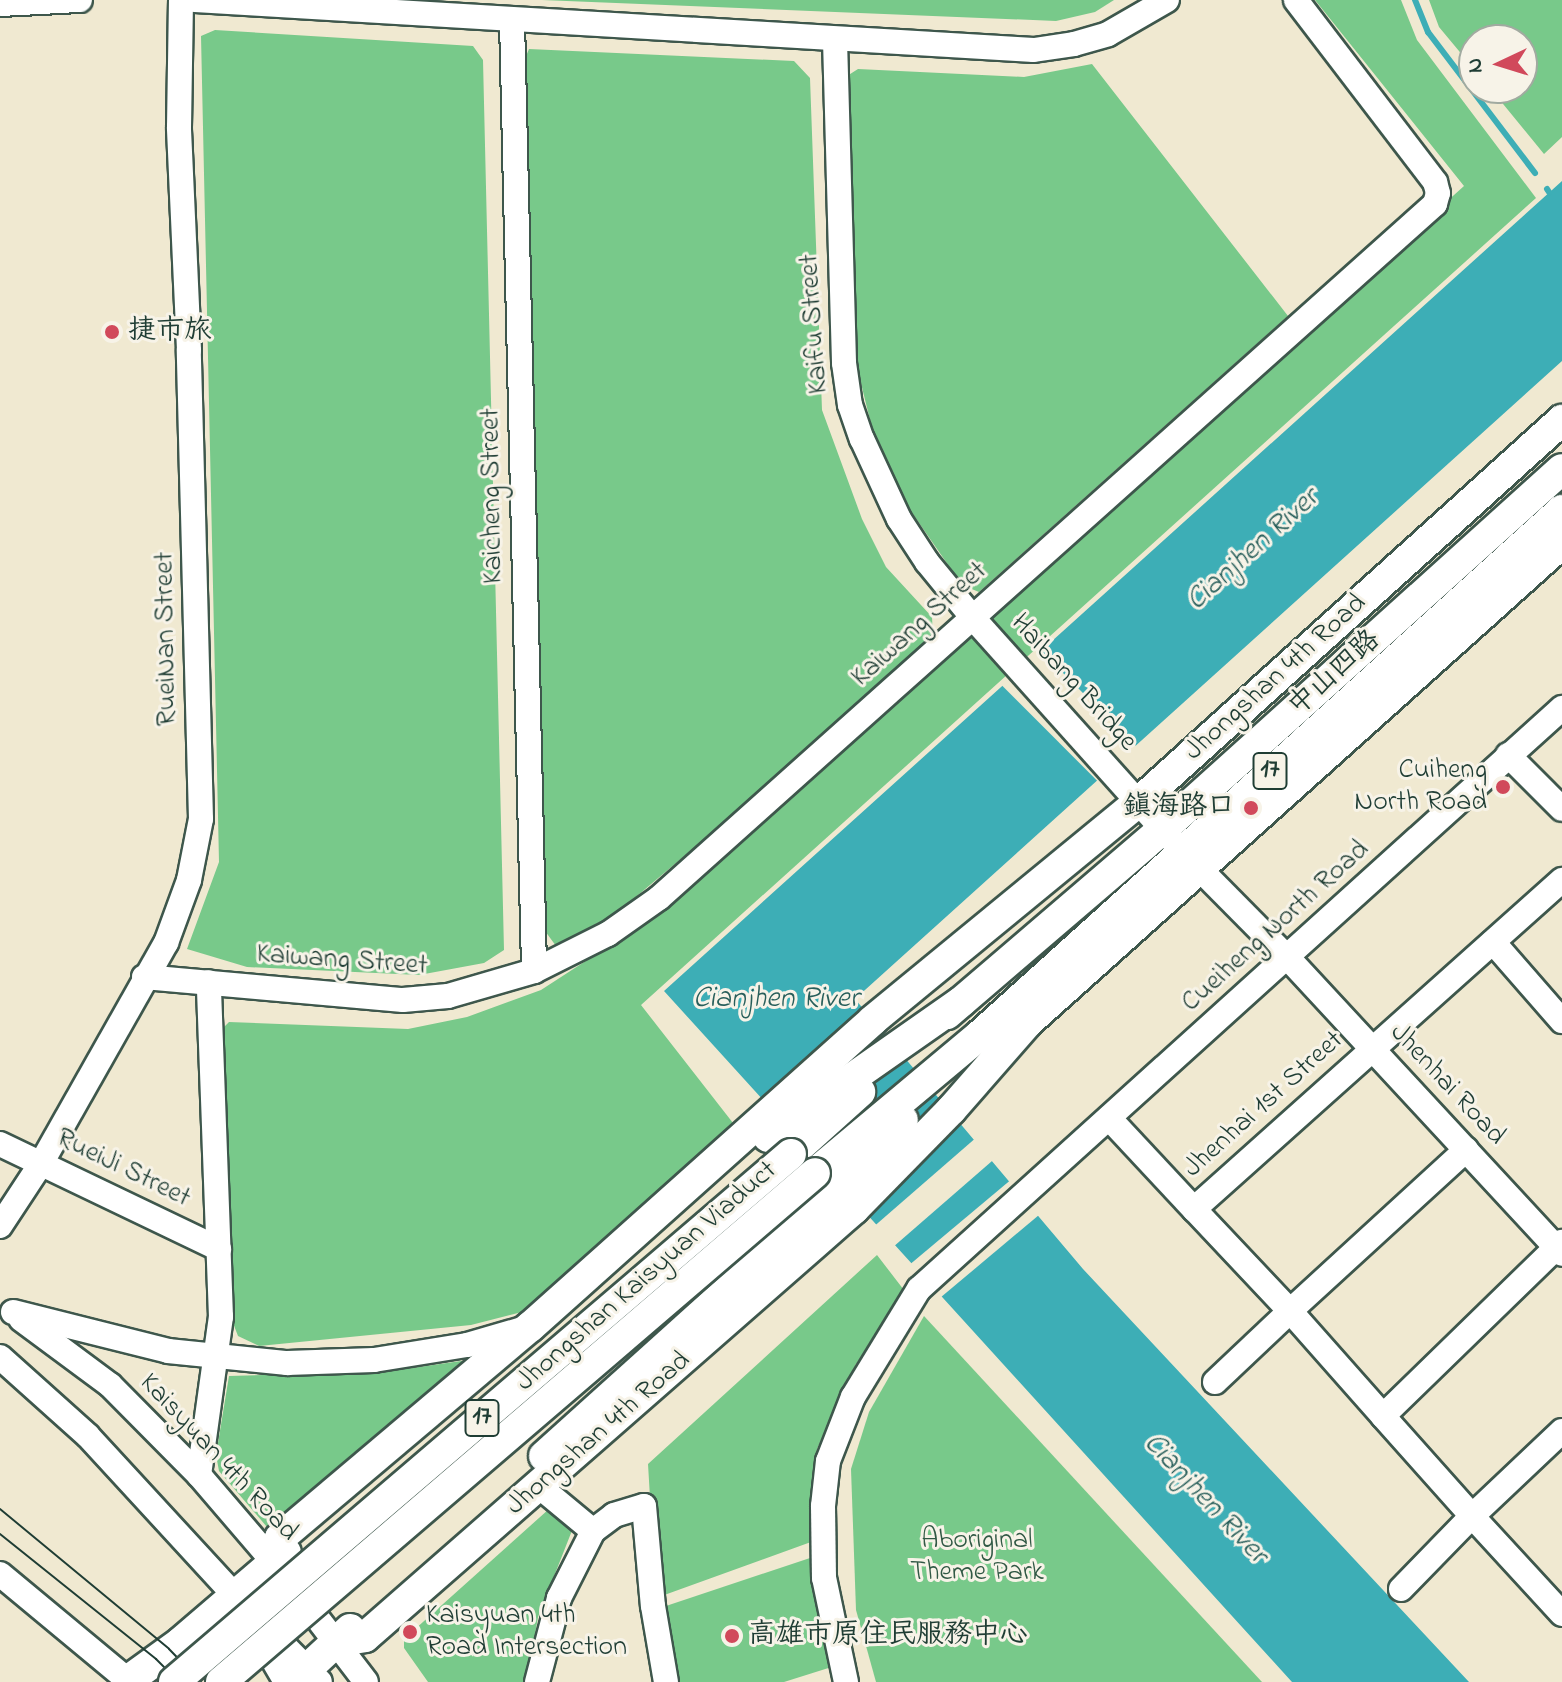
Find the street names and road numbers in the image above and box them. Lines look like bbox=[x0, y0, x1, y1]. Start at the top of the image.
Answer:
street label: Kaifu Street bbox=[793, 253, 837, 395]
street label: Kaicheng Street bbox=[475, 408, 511, 584]
street label: RueiNan Street bbox=[149, 552, 185, 726]
street label: Kaiwang Street bbox=[845, 555, 995, 695]
street label: Jhongshan 4th Road bbox=[1178, 587, 1374, 769]
street label: Haibang Bridge bbox=[1003, 607, 1143, 759]
street label: 中山四路 bbox=[1282, 624, 1388, 724]
road number: 17 bbox=[1252, 749, 1288, 793]
street label: Cueiheng North Road bbox=[1175, 834, 1377, 1020]
street label: Kaiwang Street bbox=[255, 938, 429, 984]
street label: Jhenhai Road bbox=[1382, 1017, 1512, 1153]
street label: Jhenhai 1st Street bbox=[1177, 1024, 1351, 1186]
street label: RueiJi Street bbox=[50, 1122, 196, 1216]
street label: Jhongshan Kaisyuan Viaduct bbox=[510, 1154, 784, 1400]
street label: Jhongshan 4th Road bbox=[500, 1345, 698, 1523]
street label: Kaisyuan 4th Road bbox=[132, 1367, 304, 1549]
road number: 17 bbox=[464, 1396, 500, 1440]

